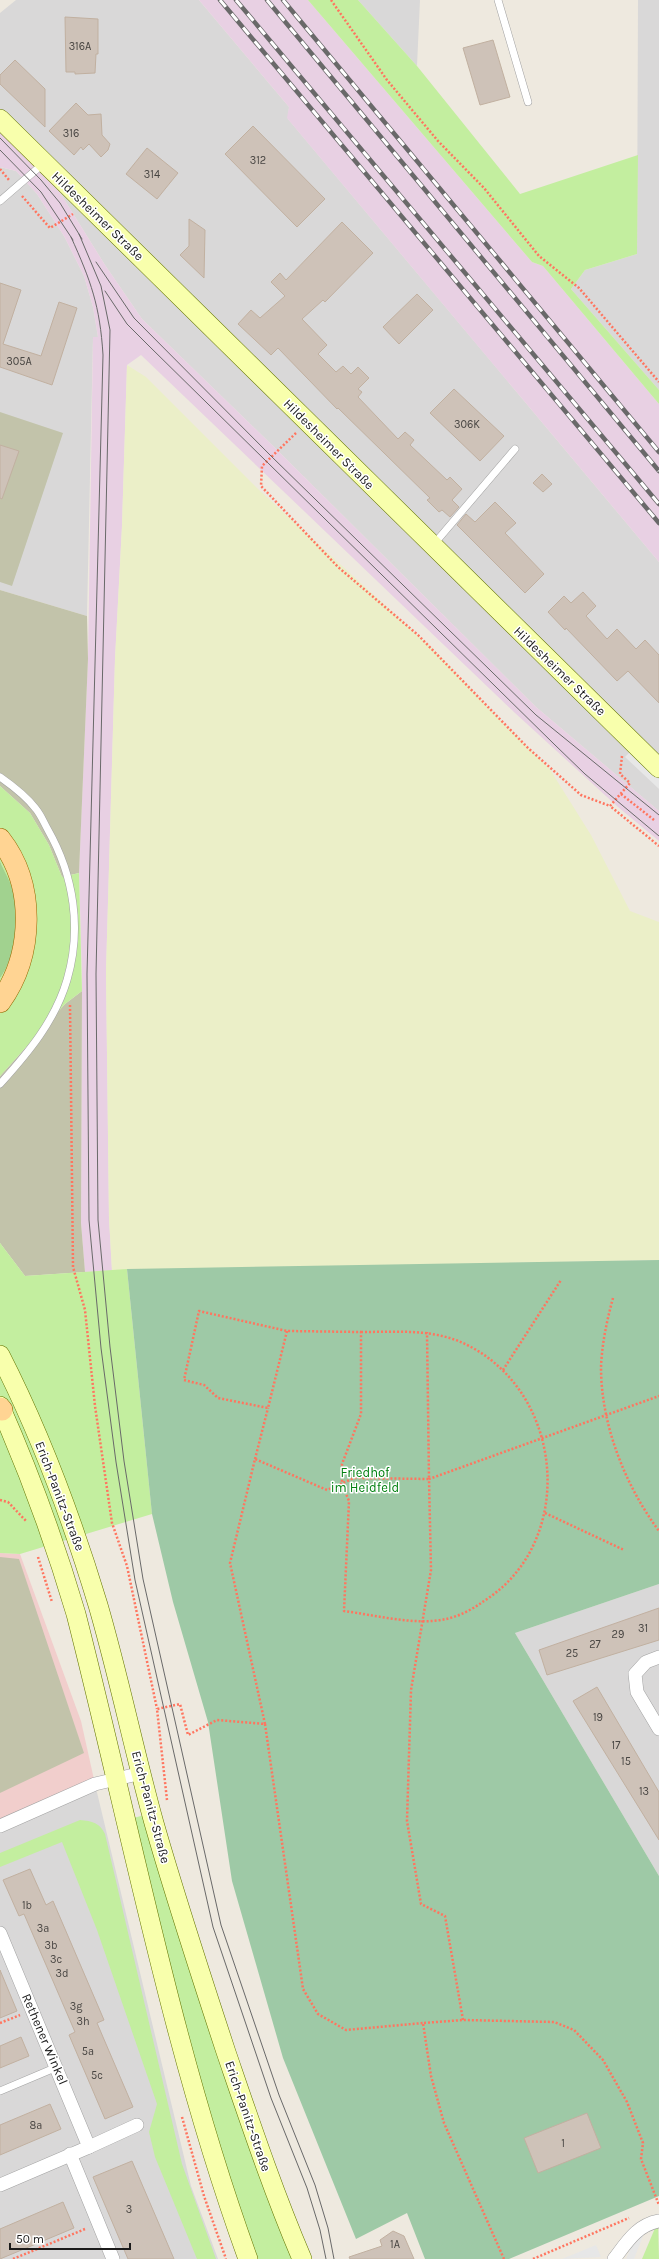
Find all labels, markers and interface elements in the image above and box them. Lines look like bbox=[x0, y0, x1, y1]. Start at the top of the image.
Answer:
house number: 316A bbox=[69, 40, 92, 53]
house number: 316 bbox=[63, 127, 79, 140]
house number: 312 bbox=[250, 154, 266, 167]
street label: Hildesheimer Straße bbox=[49, 168, 147, 264]
house number: 314 bbox=[144, 168, 160, 181]
house number: 305A bbox=[6, 355, 32, 368]
street label: Hildesheimer Straße bbox=[281, 396, 378, 493]
house number: 306K bbox=[454, 418, 480, 431]
street label: Hildesheimer Straße bbox=[511, 623, 609, 719]
street label: Erich-Panitz-Straße bbox=[32, 1439, 88, 1553]
park label: Friedhof im Heidfeld bbox=[331, 1465, 399, 1495]
house number: 31 bbox=[638, 1622, 648, 1635]
house number: 29 bbox=[612, 1628, 624, 1641]
house number: 27 bbox=[589, 1638, 601, 1651]
house number: 25 bbox=[566, 1647, 578, 1660]
house number: 19 bbox=[593, 1711, 603, 1724]
house number: 17 bbox=[612, 1739, 620, 1752]
street label: Erich-Panitz-Straße bbox=[129, 1749, 173, 1865]
house number: 15 bbox=[621, 1755, 631, 1768]
house number: 13 bbox=[639, 1785, 649, 1798]
house number: 1b bbox=[22, 1899, 32, 1912]
house number: 3a bbox=[37, 1922, 49, 1935]
house number: 3b bbox=[44, 1939, 58, 1952]
house number: 3c bbox=[50, 1953, 62, 1966]
house number: 3d bbox=[55, 1967, 69, 1980]
street label: Rethener Winkel bbox=[19, 1991, 71, 2087]
house number: 3g bbox=[70, 2000, 83, 2013]
house number: 3h bbox=[76, 2015, 90, 2028]
house number: 5a bbox=[82, 2045, 94, 2058]
street label: Erich-Panitz-Straße bbox=[222, 2059, 274, 2174]
house number: 5c bbox=[91, 2069, 103, 2082]
house number: 8a bbox=[30, 2119, 42, 2132]
house number: 1 bbox=[561, 2137, 565, 2150]
house number: 3 bbox=[126, 2203, 132, 2216]
scale bar bbox=[10, 2225, 130, 2251]
text: 50 m bbox=[16, 2232, 44, 2246]
house number: 1A bbox=[390, 2238, 401, 2251]

